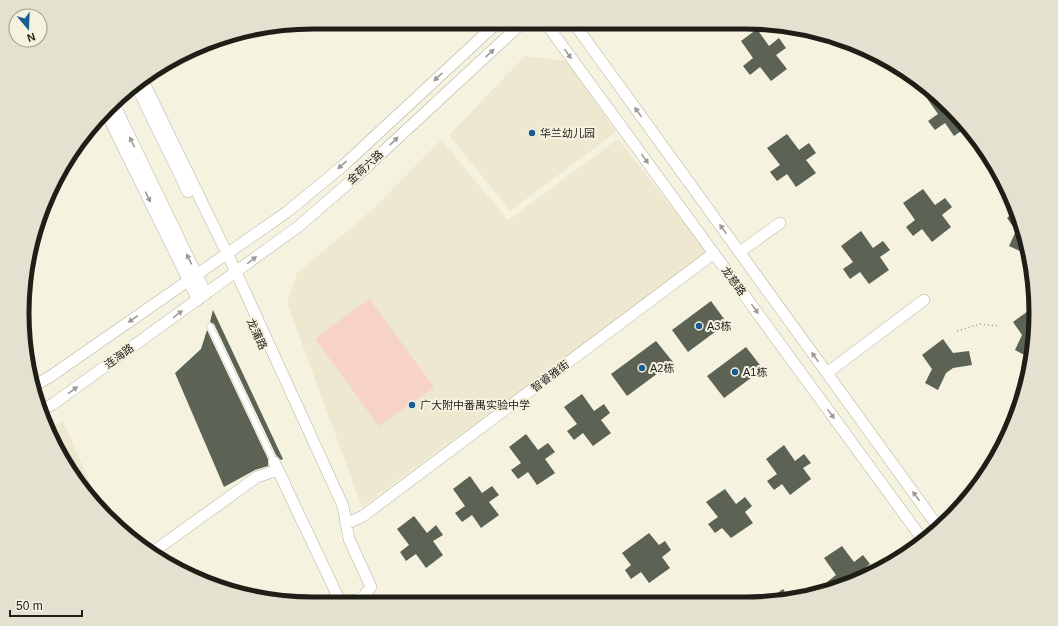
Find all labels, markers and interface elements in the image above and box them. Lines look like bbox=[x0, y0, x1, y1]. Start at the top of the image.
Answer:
north arrow bbox=[8, 8, 48, 48]
text: N bbox=[25, 30, 37, 44]
one-way arrow bbox=[485, 48, 495, 57]
one-way arrow bbox=[564, 48, 572, 59]
one-way arrow bbox=[433, 72, 443, 82]
one-way arrow bbox=[634, 107, 642, 118]
place label: 华兰幼儿园 bbox=[540, 127, 595, 139]
marker: 华兰幼儿园 bbox=[527, 128, 537, 138]
one-way arrow bbox=[129, 136, 135, 147]
one-way arrow bbox=[390, 137, 399, 146]
street label: 金荷六路 bbox=[345, 148, 385, 186]
one-way arrow bbox=[641, 154, 649, 164]
one-way arrow bbox=[337, 161, 348, 170]
one-way arrow bbox=[144, 192, 151, 203]
one-way arrow bbox=[719, 224, 727, 234]
one-way arrow bbox=[186, 253, 192, 264]
one-way arrow bbox=[247, 257, 257, 265]
street label: 龙慈路 bbox=[719, 264, 749, 298]
one-way arrow bbox=[750, 304, 758, 314]
one-way arrow bbox=[173, 310, 183, 318]
one-way arrow bbox=[128, 315, 138, 323]
street label: 龙蒲路 bbox=[245, 317, 269, 351]
place label: A3栋 bbox=[707, 320, 731, 332]
marker: A3栋 bbox=[694, 321, 704, 331]
street label: 连海路 bbox=[102, 341, 136, 371]
one-way arrow bbox=[811, 352, 819, 362]
street label: 智睿雅街 bbox=[529, 358, 571, 394]
place label: A2栋 bbox=[650, 362, 674, 374]
marker: A2栋 bbox=[637, 363, 647, 373]
place label: A1栋 bbox=[743, 366, 767, 378]
marker: A1栋 bbox=[730, 367, 740, 377]
one-way arrow bbox=[67, 386, 78, 394]
place label: 广大附中番禺实验中学 bbox=[420, 399, 530, 411]
marker: 广大附中番禺实验中学 bbox=[407, 400, 417, 410]
one-way arrow bbox=[827, 409, 835, 419]
one-way arrow bbox=[912, 491, 920, 502]
scale bar bbox=[10, 592, 82, 618]
text: 50 m bbox=[16, 599, 43, 613]

